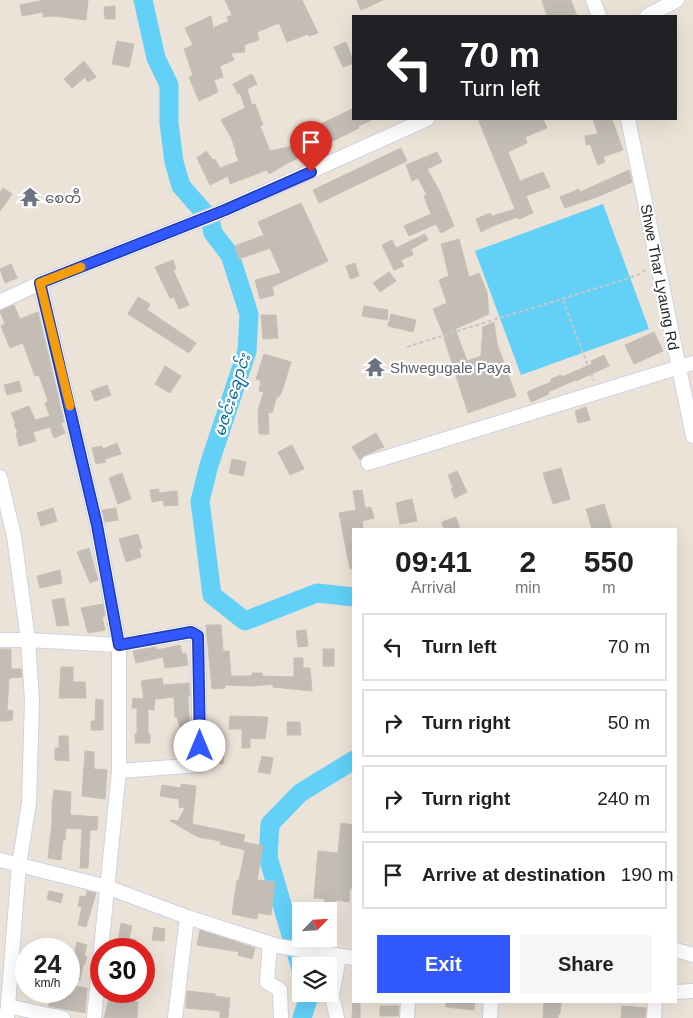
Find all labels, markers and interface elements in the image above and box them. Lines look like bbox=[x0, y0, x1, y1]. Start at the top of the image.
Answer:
icon: left bbox=[377, 35, 442, 100]
text: 70 m bbox=[460, 35, 540, 74]
text: Turn left bbox=[460, 76, 540, 101]
pin bbox=[290, 121, 332, 172]
icon: arrive bbox=[297, 128, 325, 156]
temple icon: စေတီ bbox=[19, 186, 41, 208]
place label: စေတီ bbox=[45, 188, 81, 206]
street label: Shwe Thar Lyaung Rd bbox=[637, 203, 683, 351]
water label: မဇင်းချောင်း bbox=[208, 349, 259, 440]
temple icon: Shwegugale Paya bbox=[364, 356, 386, 378]
place label: Shwegugale Paya bbox=[390, 359, 512, 376]
text: 09:41 bbox=[395, 545, 472, 578]
text: 2 bbox=[519, 545, 536, 578]
text: 550 bbox=[584, 545, 634, 578]
text: Arrival bbox=[411, 579, 456, 596]
text: min bbox=[515, 579, 541, 596]
text: m bbox=[602, 579, 615, 596]
icon: left bbox=[379, 633, 407, 661]
text: Turn left bbox=[422, 636, 497, 657]
text: 70 m bbox=[608, 636, 650, 657]
icon: right bbox=[379, 709, 407, 737]
text: Turn right bbox=[422, 712, 510, 733]
text: 50 m bbox=[608, 712, 650, 733]
position arrow bbox=[173, 719, 225, 771]
icon: right bbox=[379, 785, 407, 813]
text: Turn right bbox=[422, 788, 510, 809]
text: 240 m bbox=[597, 788, 650, 809]
icon: arrive bbox=[379, 861, 407, 889]
text: Arrive at destination bbox=[422, 864, 606, 885]
text: 190 m bbox=[621, 864, 674, 885]
north arrow bbox=[292, 902, 338, 948]
map controls bbox=[292, 902, 337, 1002]
button: Exit bbox=[377, 935, 510, 993]
button: Share bbox=[520, 935, 652, 993]
speed limit sign: 30 bbox=[90, 938, 155, 1003]
text: 24 bbox=[34, 950, 61, 978]
button: layers bbox=[292, 957, 337, 1002]
text: km/h bbox=[34, 976, 61, 990]

